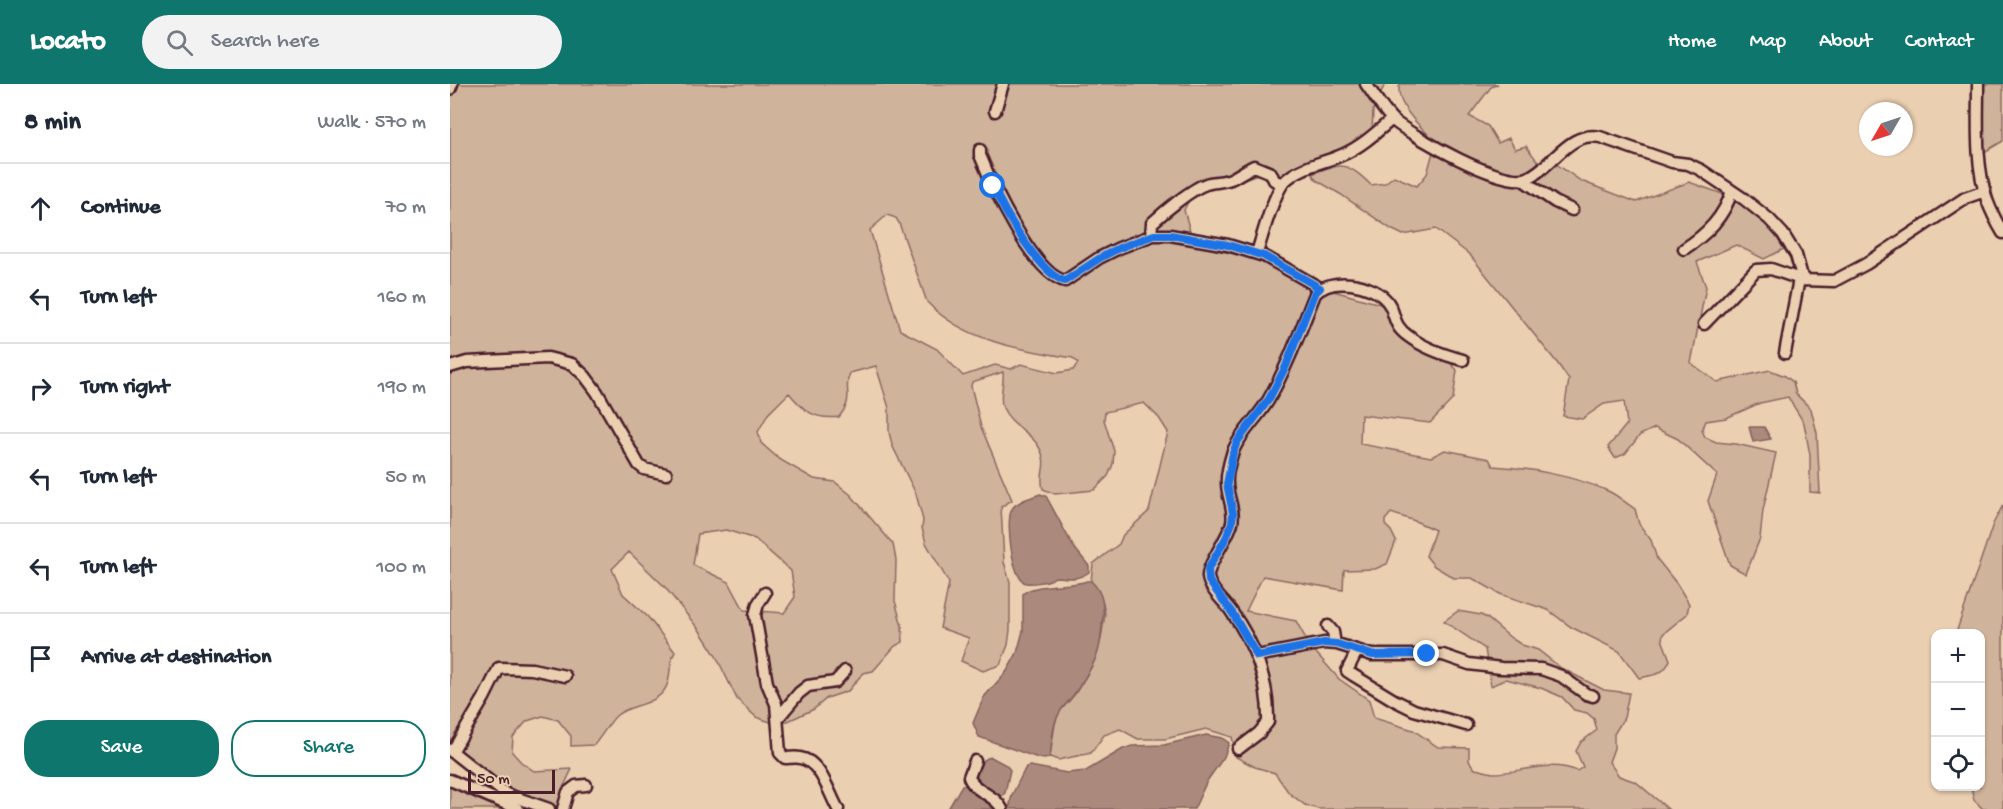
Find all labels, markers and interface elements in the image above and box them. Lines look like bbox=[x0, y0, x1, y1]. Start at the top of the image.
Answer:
search box bbox=[142, 15, 562, 69]
text: Locato bbox=[30, 26, 106, 59]
icon: search bbox=[163, 26, 196, 59]
text: Search here bbox=[211, 29, 319, 55]
text: Home bbox=[1668, 30, 1716, 55]
text: Map bbox=[1749, 30, 1786, 55]
text: About bbox=[1819, 30, 1872, 55]
text: Contact bbox=[1905, 30, 1973, 55]
north arrow bbox=[1859, 102, 1913, 156]
text: 8 min bbox=[24, 108, 81, 139]
text: Walk · 570 m bbox=[318, 112, 426, 135]
route start bbox=[979, 172, 1005, 198]
icon: ahead bbox=[24, 192, 57, 225]
text: Continue bbox=[81, 195, 161, 221]
text: 70 m bbox=[385, 197, 426, 220]
icon: left bbox=[24, 282, 57, 315]
text: Turn left bbox=[81, 285, 155, 311]
text: 160 m bbox=[377, 287, 426, 310]
icon: right bbox=[24, 372, 57, 405]
text: Turn right bbox=[81, 375, 169, 401]
text: 190 m bbox=[378, 377, 426, 400]
icon: left bbox=[24, 462, 57, 495]
text: Turn left bbox=[81, 465, 155, 491]
text: 50 m bbox=[385, 467, 426, 490]
icon: left bbox=[24, 552, 57, 585]
text: Turn left bbox=[81, 555, 155, 581]
text: 100 m bbox=[376, 557, 426, 580]
map controls bbox=[1931, 629, 1985, 791]
button: + bbox=[1931, 629, 1985, 683]
route end bbox=[1413, 640, 1439, 666]
icon: arrive bbox=[24, 642, 57, 675]
text: Arrive at destination bbox=[81, 645, 271, 671]
button: − bbox=[1931, 683, 1985, 737]
button: Save bbox=[24, 720, 219, 777]
button: Share bbox=[231, 720, 426, 777]
button: locate bbox=[1931, 737, 1985, 791]
scale bar bbox=[468, 767, 555, 794]
text: 50 m bbox=[477, 771, 510, 790]

